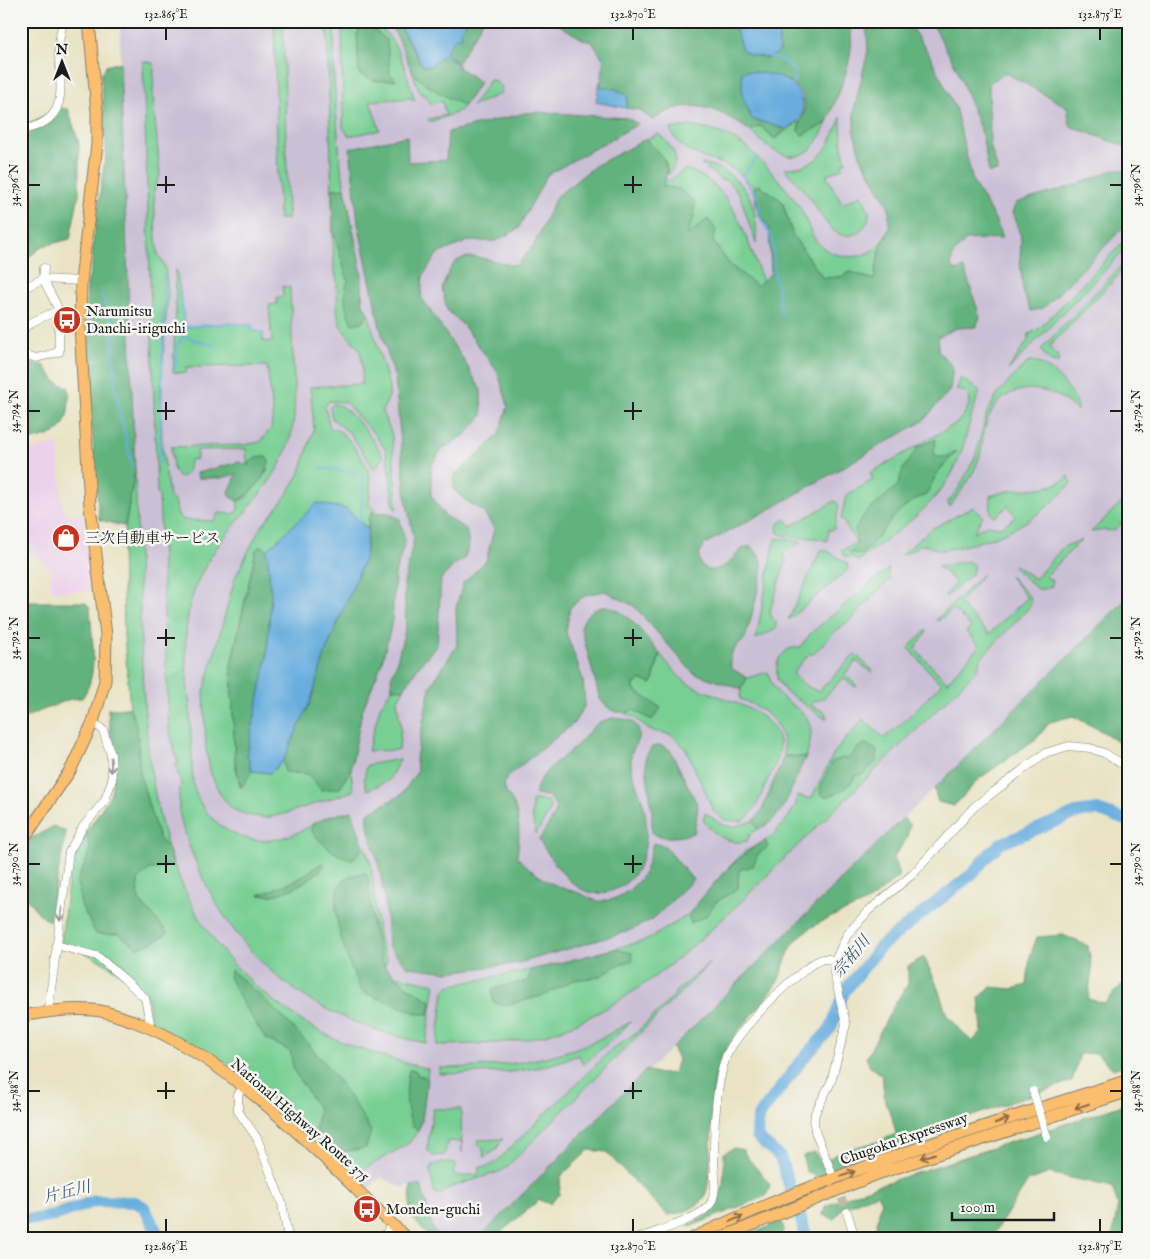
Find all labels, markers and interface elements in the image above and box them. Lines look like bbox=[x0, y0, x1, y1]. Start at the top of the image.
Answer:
text: 132.865°E bbox=[144, 7, 188, 22]
text: 132.870°E bbox=[610, 7, 656, 22]
text: 132.875°E bbox=[1078, 7, 1122, 22]
north arrow bbox=[38, 38, 88, 88]
text: N bbox=[55, 41, 68, 59]
text: 34.796°N bbox=[7, 163, 22, 206]
text: 34.796°N bbox=[1129, 163, 1144, 206]
place label: Narumitsu Danchi-iriguchi bbox=[86, 302, 186, 338]
bus stop icon: Narumitsu Danchi-iriguchi bbox=[52, 305, 82, 335]
text: 34.794°N bbox=[7, 389, 22, 433]
text: 34.794°N bbox=[1129, 389, 1144, 433]
shop icon: 三次自動車サービス bbox=[51, 523, 81, 553]
place label: 三次自動車サービス bbox=[85, 529, 220, 548]
text: 34.792°N bbox=[7, 616, 22, 660]
text: 34.792°N bbox=[1129, 616, 1144, 660]
one-way arrow bbox=[106, 756, 116, 773]
text: 34.790°N bbox=[7, 842, 22, 886]
text: 34.790°N bbox=[1129, 842, 1144, 886]
one-way arrow bbox=[55, 906, 65, 922]
water label: 宗祐川 bbox=[829, 931, 876, 982]
street label: National Highway Route 375 bbox=[227, 1054, 374, 1186]
text: 34.788°N bbox=[7, 1069, 22, 1112]
text: 34.788°N bbox=[1129, 1069, 1144, 1112]
one-way arrow bbox=[1075, 1101, 1091, 1111]
street label: Chugoku Expressway bbox=[838, 1108, 971, 1170]
one-way arrow bbox=[993, 1115, 1009, 1125]
one-way arrow bbox=[921, 1152, 936, 1161]
one-way arrow bbox=[840, 1169, 855, 1178]
water label: 片丘川 bbox=[41, 1177, 95, 1209]
scale bar bbox=[952, 1189, 1055, 1221]
bus stop icon: Monden-guchi bbox=[352, 1194, 382, 1224]
text: 100 m bbox=[960, 1198, 996, 1217]
place label: Monden-guchi bbox=[386, 1200, 480, 1219]
one-way arrow bbox=[728, 1214, 743, 1224]
text: 132.865°E bbox=[144, 1239, 188, 1254]
text: 132.870°E bbox=[610, 1239, 656, 1254]
text: 132.875°E bbox=[1078, 1239, 1122, 1254]

